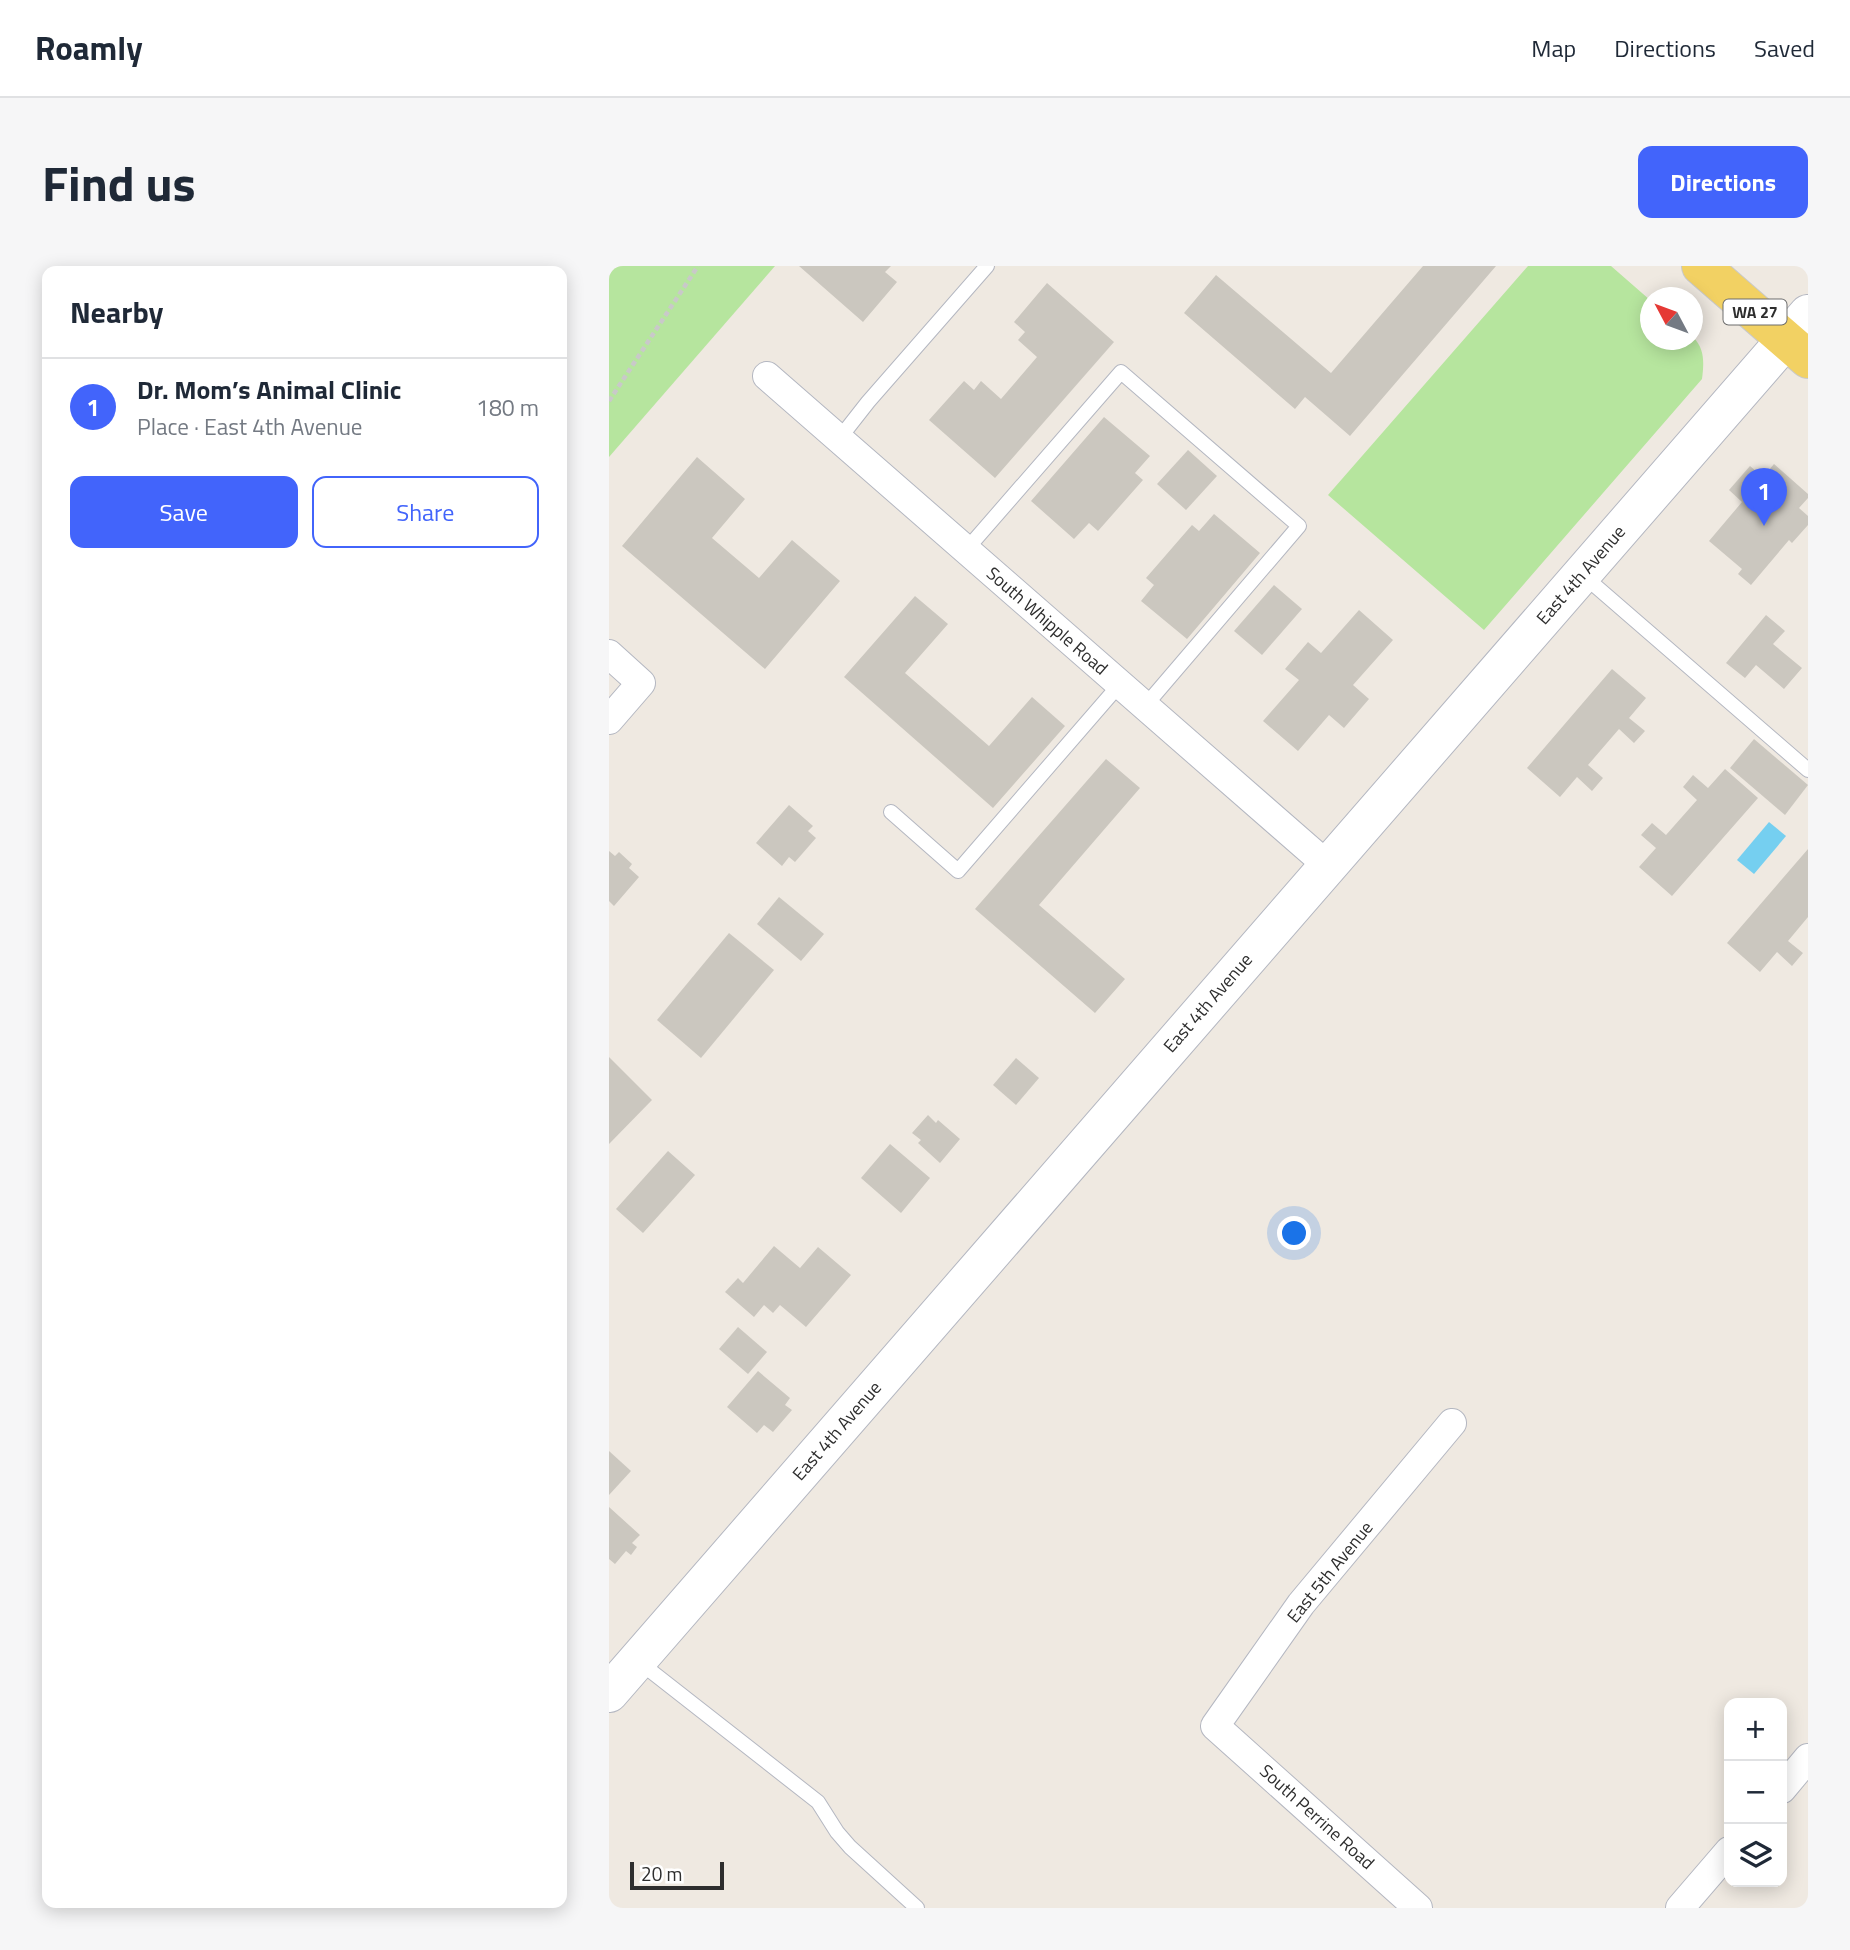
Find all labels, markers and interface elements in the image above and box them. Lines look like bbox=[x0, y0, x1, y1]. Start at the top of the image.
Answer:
text: Roamly bbox=[35, 23, 143, 73]
text: Map bbox=[1531, 30, 1576, 66]
text: Directions bbox=[1614, 30, 1716, 66]
text: Saved bbox=[1754, 30, 1815, 66]
text: Find us bbox=[42, 145, 196, 220]
button: Directions bbox=[1638, 146, 1808, 218]
north arrow bbox=[1640, 287, 1703, 350]
text: Nearby bbox=[70, 289, 163, 335]
road number: WA 27 bbox=[1723, 300, 1787, 324]
text: Dr. Mom’s Animal Clinic bbox=[137, 370, 401, 409]
text: 1 bbox=[87, 390, 99, 425]
text: 180 m bbox=[476, 390, 539, 425]
text: Place · East 4th Avenue bbox=[137, 409, 362, 444]
pin: 1 bbox=[1741, 468, 1787, 526]
button: Save bbox=[70, 476, 298, 548]
button: Share bbox=[312, 476, 539, 548]
street label: East 4th Avenue bbox=[1530, 519, 1631, 630]
street label: South Whipple Road bbox=[981, 560, 1114, 681]
street label: East 4th Avenue bbox=[1157, 947, 1258, 1058]
your location bbox=[1277, 1216, 1311, 1250]
street label: East 4th Avenue bbox=[786, 1375, 887, 1486]
street label: East 5th Avenue bbox=[1280, 1515, 1379, 1628]
map controls bbox=[1724, 1698, 1787, 1887]
button: + bbox=[1724, 1698, 1787, 1761]
street label: South Perrine Road bbox=[1254, 1758, 1381, 1876]
button: − bbox=[1724, 1761, 1787, 1824]
button: layers bbox=[1724, 1824, 1787, 1887]
scale bar bbox=[630, 1859, 725, 1891]
text: 20 m bbox=[641, 1859, 682, 1888]

